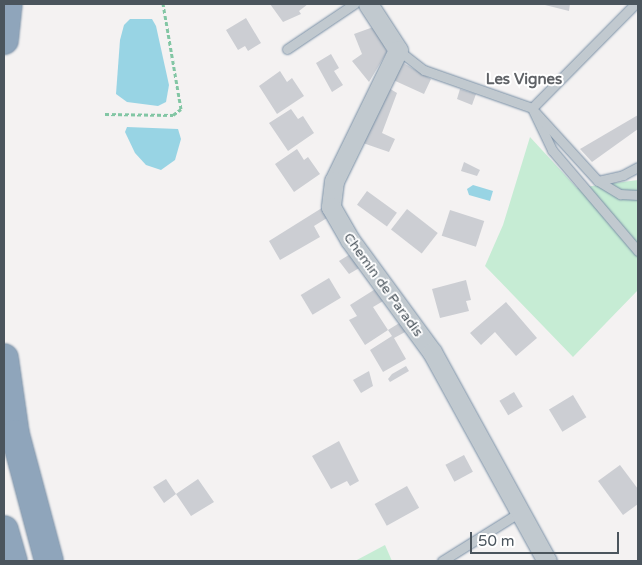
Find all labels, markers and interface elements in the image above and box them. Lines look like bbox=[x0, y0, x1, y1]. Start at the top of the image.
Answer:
district label: Les Vignes bbox=[486, 71, 562, 89]
street label: Chemin de Paradis bbox=[340, 230, 426, 340]
scale bar bbox=[472, 522, 621, 554]
text: 50 m bbox=[478, 532, 515, 550]

